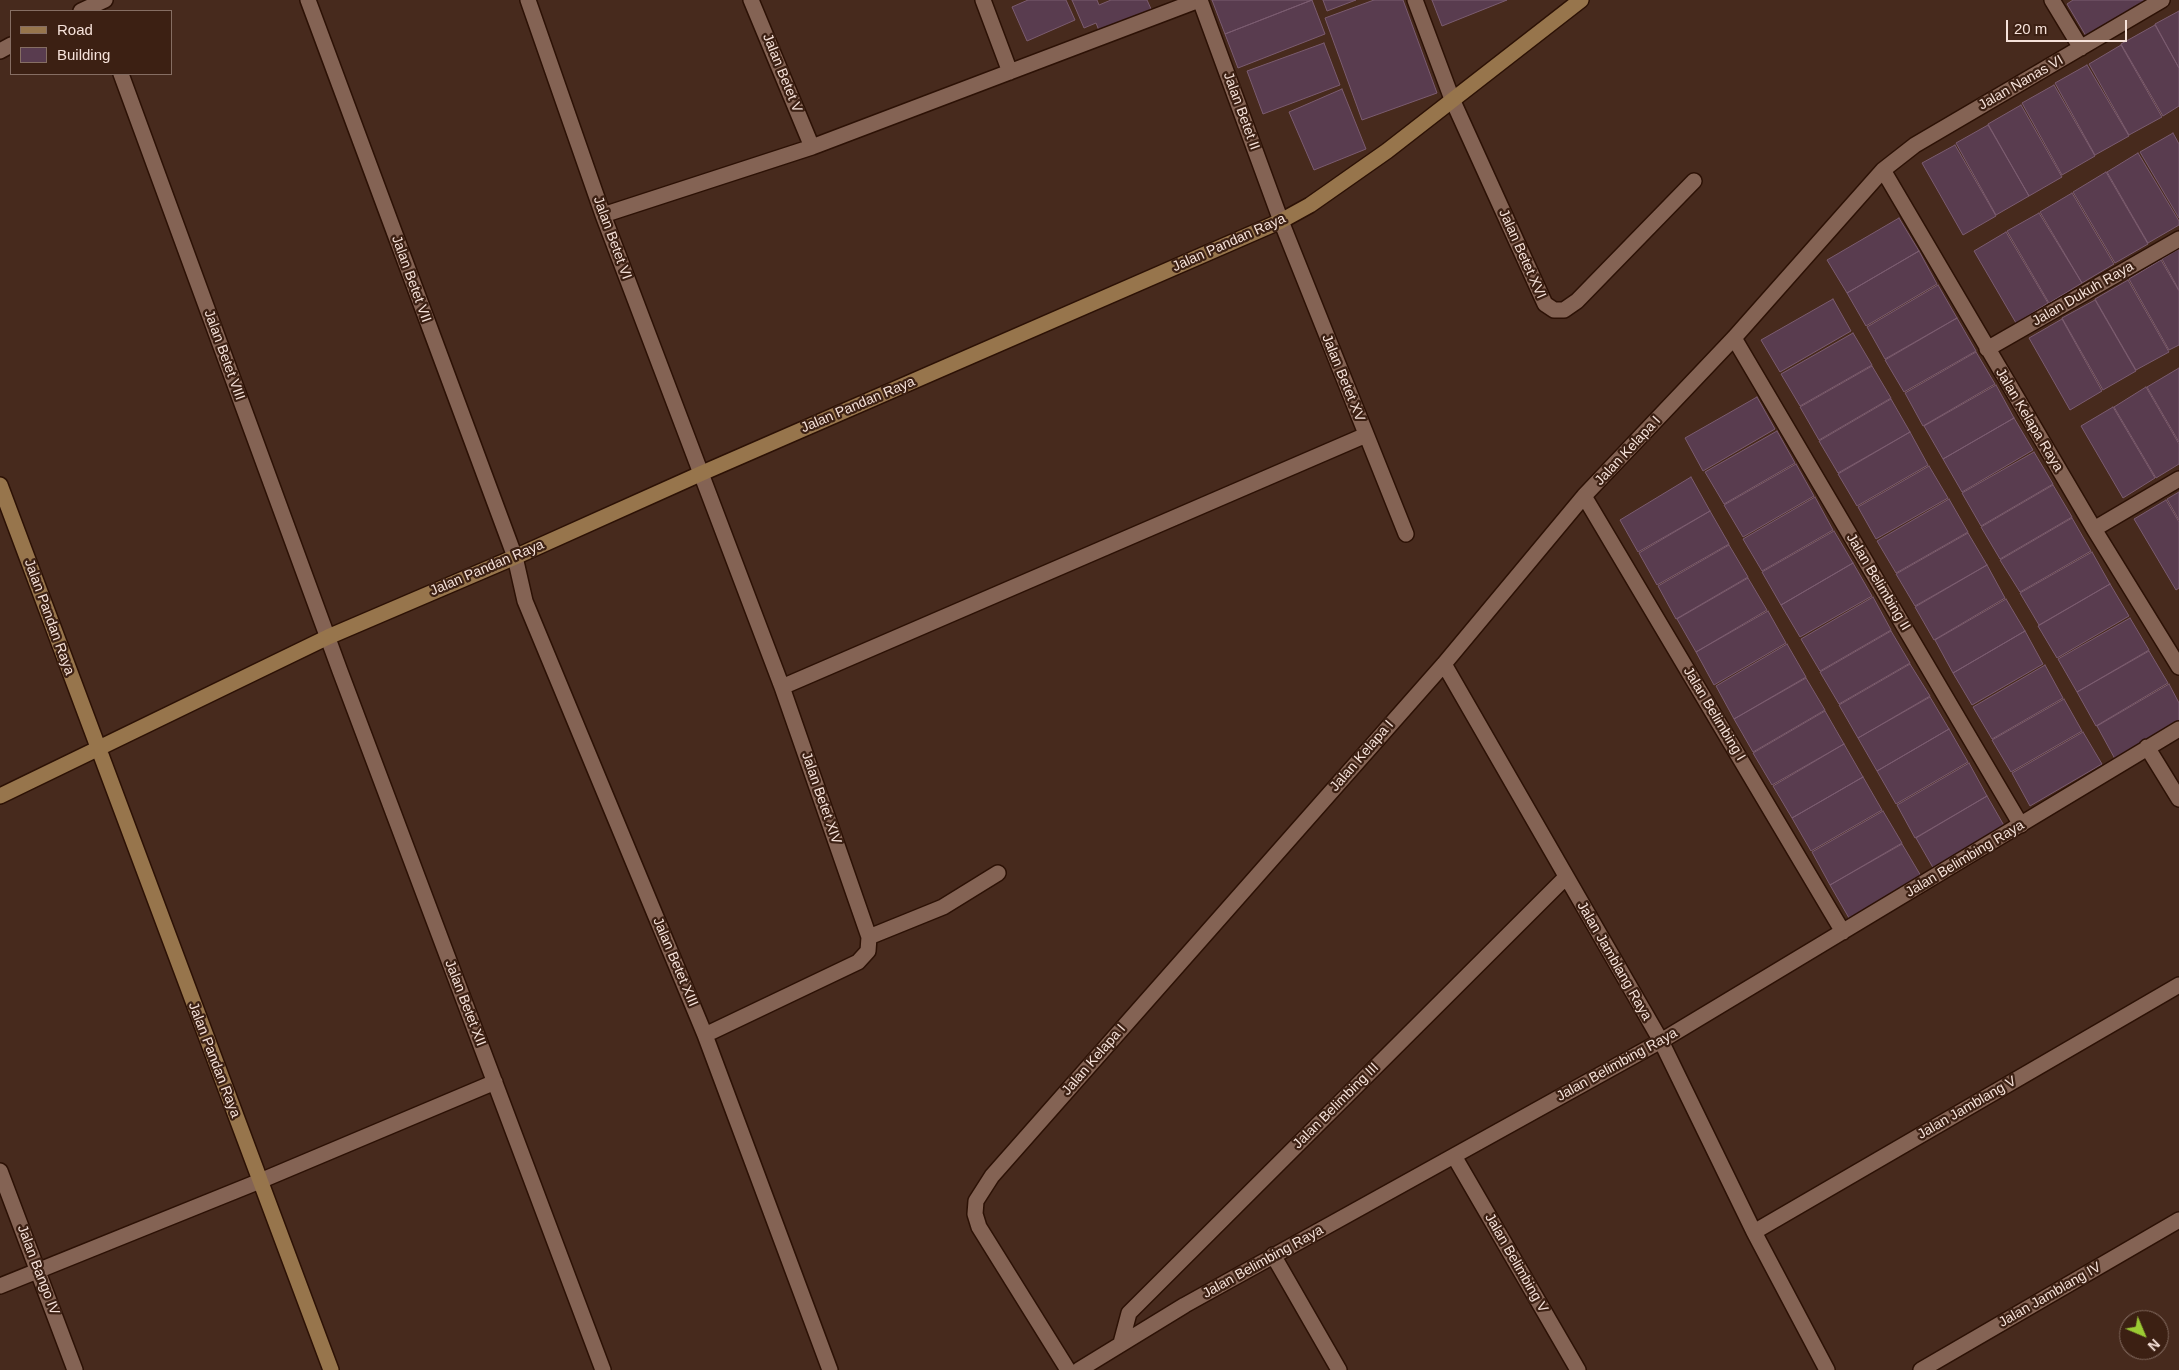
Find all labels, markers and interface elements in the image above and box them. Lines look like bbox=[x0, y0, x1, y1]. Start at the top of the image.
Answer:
legend bbox=[10, 10, 172, 75]
scale bar bbox=[2009, 10, 2130, 42]
text: 20 m bbox=[2014, 20, 2047, 37]
text: Road bbox=[57, 21, 93, 38]
street label: Jalan Betet V bbox=[759, 31, 805, 115]
text: Building bbox=[57, 46, 110, 63]
street label: Jalan Nanas VI bbox=[1976, 52, 2066, 114]
street label: Jalan Betet II bbox=[1219, 70, 1263, 152]
street label: Jalan Betet VI bbox=[589, 194, 635, 282]
street label: Jalan Betet XVI bbox=[1495, 207, 1549, 301]
street label: Jalan Pandan Raya bbox=[1170, 210, 1288, 276]
street label: Jalan Betet VII bbox=[388, 233, 434, 325]
street label: Jalan Dukuh Raya bbox=[2029, 258, 2137, 330]
street label: Jalan Betet VIII bbox=[200, 308, 248, 402]
street label: Jalan Betet XV bbox=[1318, 332, 1368, 424]
street label: Jalan Kelapa Raya bbox=[1992, 365, 2066, 475]
street label: Jalan Pandan Raya bbox=[798, 373, 918, 437]
street label: Jalan Kelapa I bbox=[1592, 413, 1664, 489]
street label: Jalan Belimbing II bbox=[1842, 530, 1914, 634]
street label: Jalan Pandan Raya bbox=[427, 536, 547, 600]
street label: Jalan Pandan Raya bbox=[20, 557, 78, 677]
street label: Jalan Belimbing I bbox=[1679, 664, 1749, 764]
street label: Jalan Kelapa I bbox=[1327, 717, 1397, 795]
street label: Jalan Betet XIV bbox=[797, 750, 845, 846]
street label: Jalan Belimbing Raya bbox=[1903, 817, 2027, 901]
street label: Jalan Jamblang Raya bbox=[1573, 899, 1655, 1023]
street label: Jalan Betet XIII bbox=[649, 915, 701, 1009]
street label: Jalan Betet XII bbox=[441, 957, 489, 1049]
street label: Jalan Pandan Raya bbox=[184, 1000, 244, 1120]
street label: Jalan Kelapa I bbox=[1059, 1021, 1129, 1099]
street label: Jalan Belimbing Raya bbox=[1554, 1025, 1680, 1105]
street label: Jalan Belimbing III bbox=[1290, 1060, 1382, 1152]
street label: Jalan Jamblang V bbox=[1915, 1073, 2019, 1143]
street label: Jalan Belimbing V bbox=[1481, 1210, 1551, 1316]
street label: Jalan Belimbing Raya bbox=[1200, 1222, 1326, 1302]
street label: Jalan Bango IV bbox=[13, 1223, 63, 1317]
street label: Jalan Jamblang IV bbox=[1996, 1259, 2104, 1331]
north arrow bbox=[2119, 1310, 2169, 1360]
text: N bbox=[2145, 1336, 2163, 1354]

